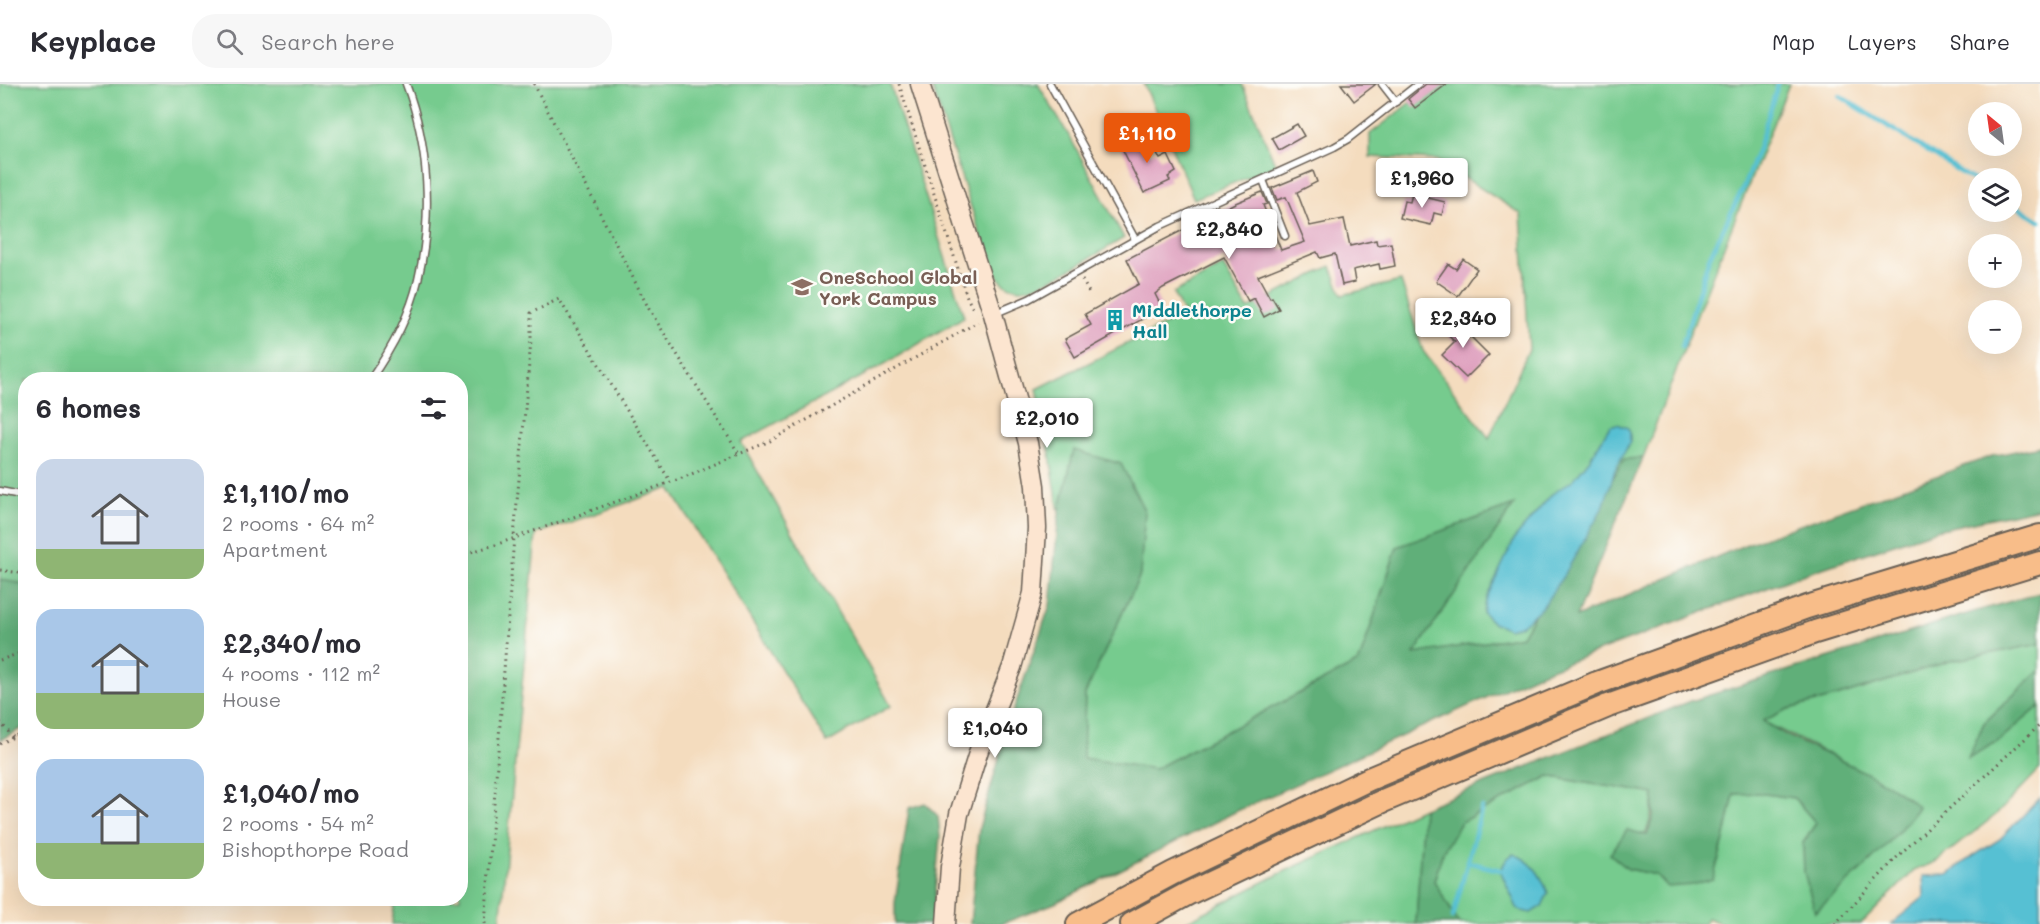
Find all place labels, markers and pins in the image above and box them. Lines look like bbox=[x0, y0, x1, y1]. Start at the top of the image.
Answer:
pin: £1,110 bbox=[1098, 113, 1196, 164]
pin: £1,960 bbox=[1373, 158, 1471, 209]
pin: £2,840 bbox=[1180, 209, 1278, 260]
place label: OneSchool Global York Campus bbox=[819, 265, 977, 310]
school or university icon: OneSchool Global York Campus bbox=[790, 275, 814, 299]
place label: Middlethorpe Hall bbox=[1132, 298, 1252, 343]
pin: £2,340 bbox=[1414, 298, 1512, 349]
building icon: Middlethorpe Hall bbox=[1103, 308, 1127, 332]
pin: £2,010 bbox=[998, 398, 1096, 449]
pin: £1,040 bbox=[946, 708, 1044, 759]

